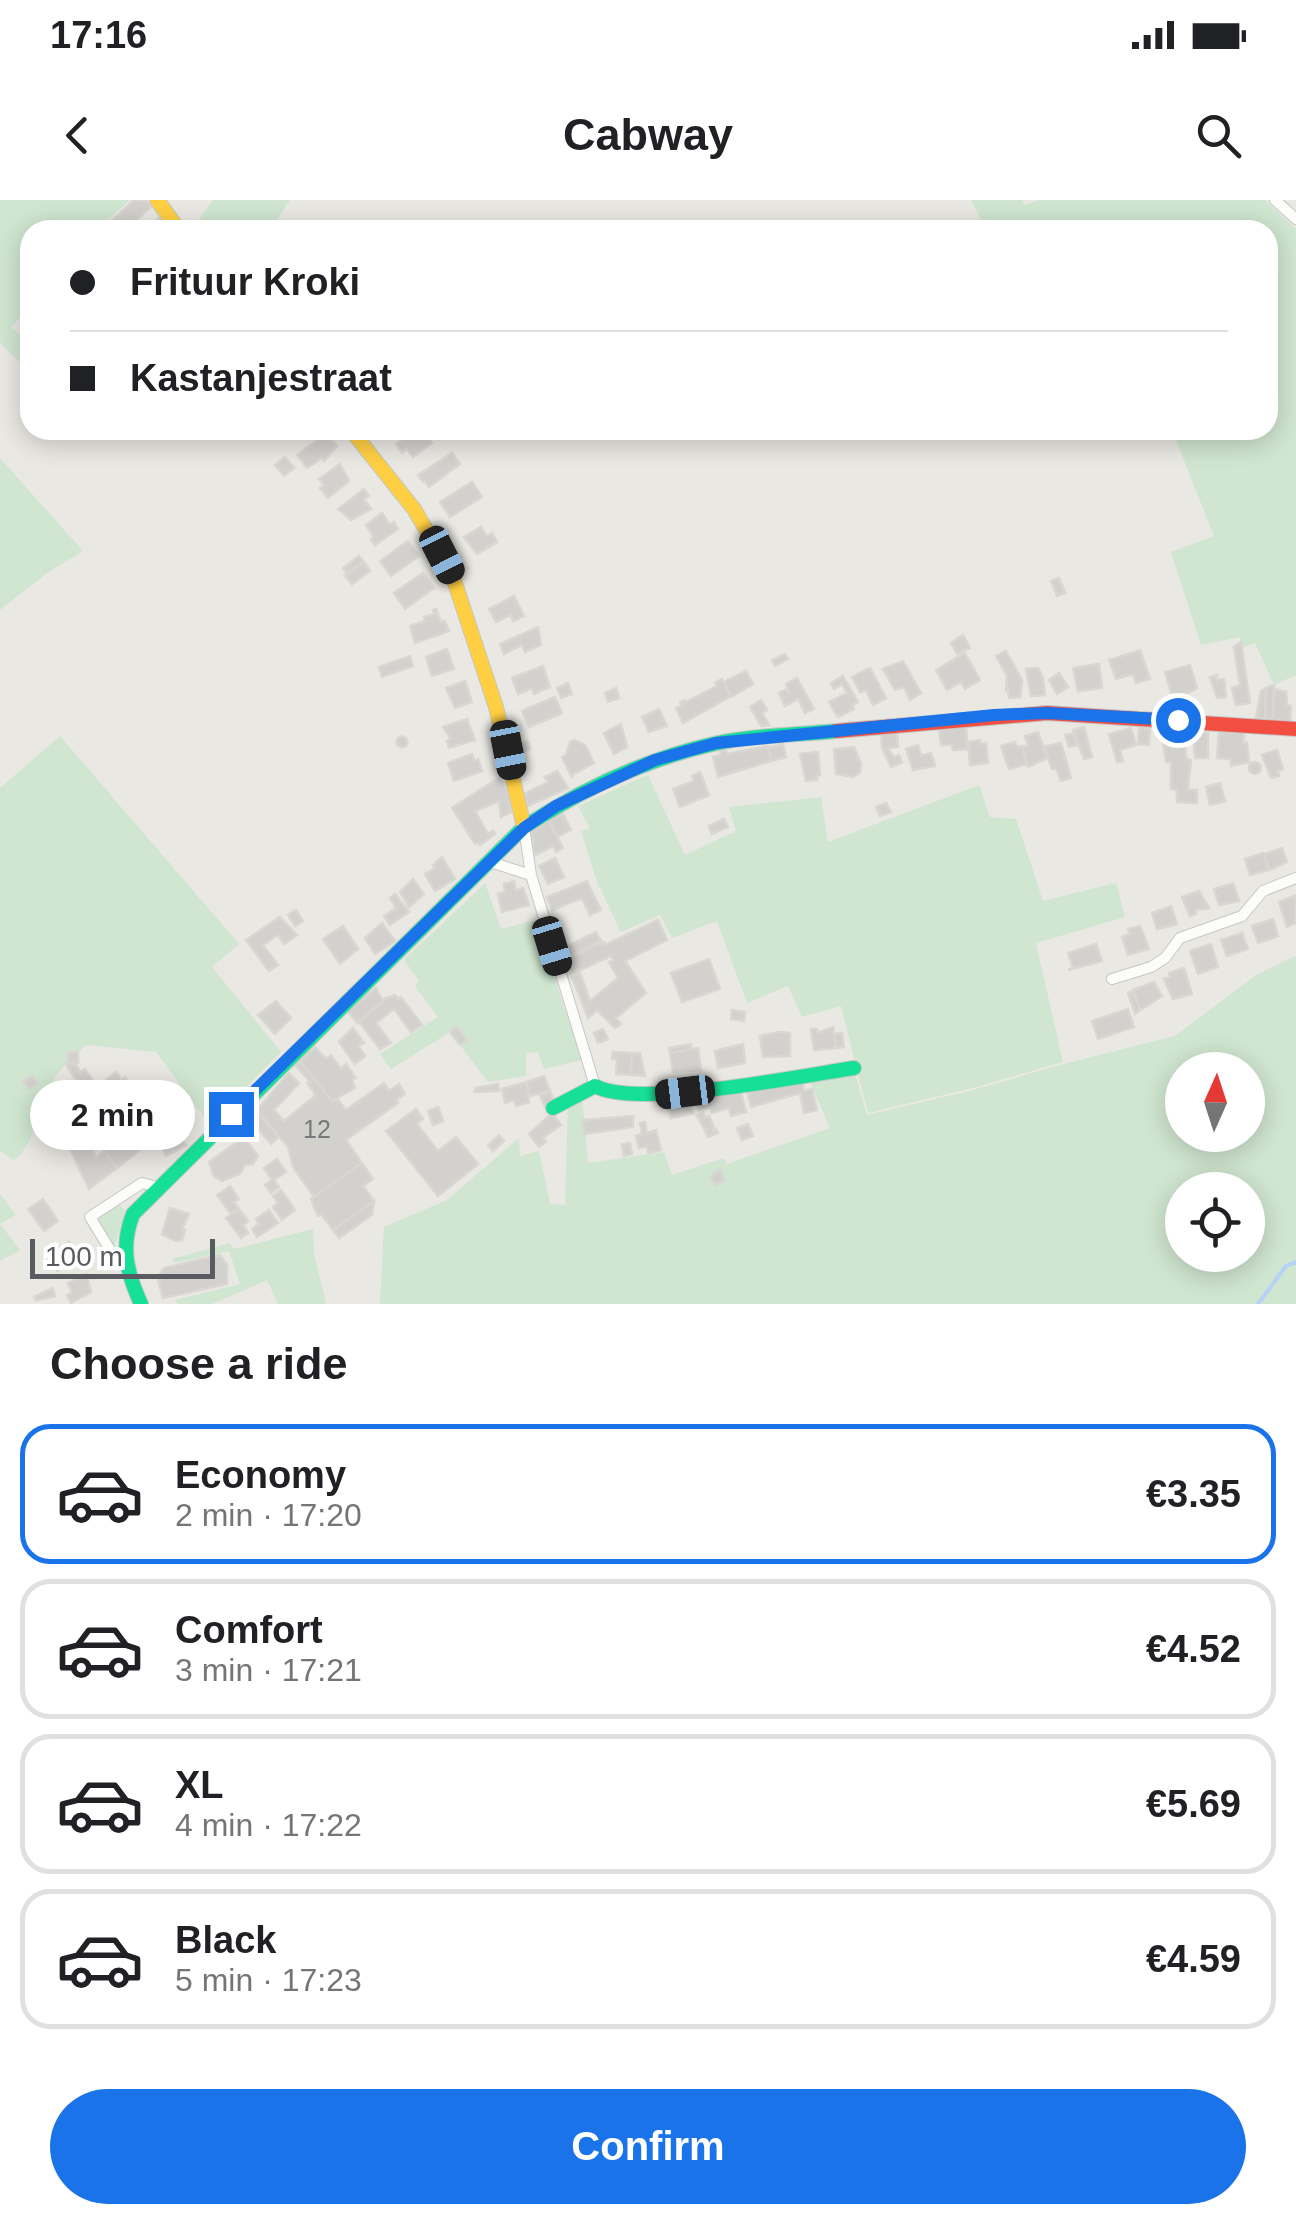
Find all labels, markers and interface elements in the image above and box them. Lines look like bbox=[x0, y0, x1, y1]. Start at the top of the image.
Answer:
text: 17:16 bbox=[50, 14, 147, 56]
icon: back bbox=[50, 108, 105, 163]
icon: search bbox=[1191, 108, 1246, 163]
text: Cabway bbox=[563, 109, 733, 160]
text: Frituur Kroki bbox=[130, 261, 360, 303]
text: Kastanjestraat bbox=[130, 357, 392, 399]
car bbox=[415, 521, 469, 589]
route start bbox=[1156, 698, 1201, 743]
car bbox=[488, 718, 528, 782]
car bbox=[529, 913, 575, 979]
north arrow bbox=[1165, 1052, 1265, 1152]
map controls bbox=[1165, 1052, 1265, 1272]
car bbox=[653, 1073, 717, 1111]
callout: 2 min bbox=[31, 1079, 196, 1149]
route end bbox=[209, 1092, 254, 1137]
text: 2 min bbox=[71, 1097, 154, 1133]
house number: 12 bbox=[303, 1115, 331, 1143]
button: locate bbox=[1165, 1172, 1265, 1272]
scale bar bbox=[30, 1234, 215, 1278]
text: 100 m bbox=[45, 1241, 123, 1272]
text: Choose a ride bbox=[50, 1338, 348, 1389]
icon: car bbox=[55, 1449, 145, 1539]
text: Economy bbox=[175, 1454, 346, 1496]
text: €3.35 bbox=[1146, 1473, 1241, 1515]
text: 2 min · 17:20 bbox=[175, 1497, 362, 1533]
icon: car bbox=[55, 1604, 145, 1694]
text: Comfort bbox=[175, 1609, 323, 1651]
text: €4.52 bbox=[1146, 1628, 1241, 1670]
text: 3 min · 17:21 bbox=[175, 1652, 362, 1688]
icon: car bbox=[55, 1759, 145, 1849]
text: XL bbox=[175, 1764, 224, 1806]
text: €5.69 bbox=[1146, 1783, 1241, 1825]
text: 4 min · 17:22 bbox=[175, 1807, 362, 1843]
icon: car bbox=[55, 1914, 145, 2004]
text: Black bbox=[175, 1919, 276, 1961]
text: €4.59 bbox=[1146, 1938, 1241, 1980]
text: 5 min · 17:23 bbox=[175, 1962, 362, 1998]
button: Confirm bbox=[50, 2089, 1246, 2204]

